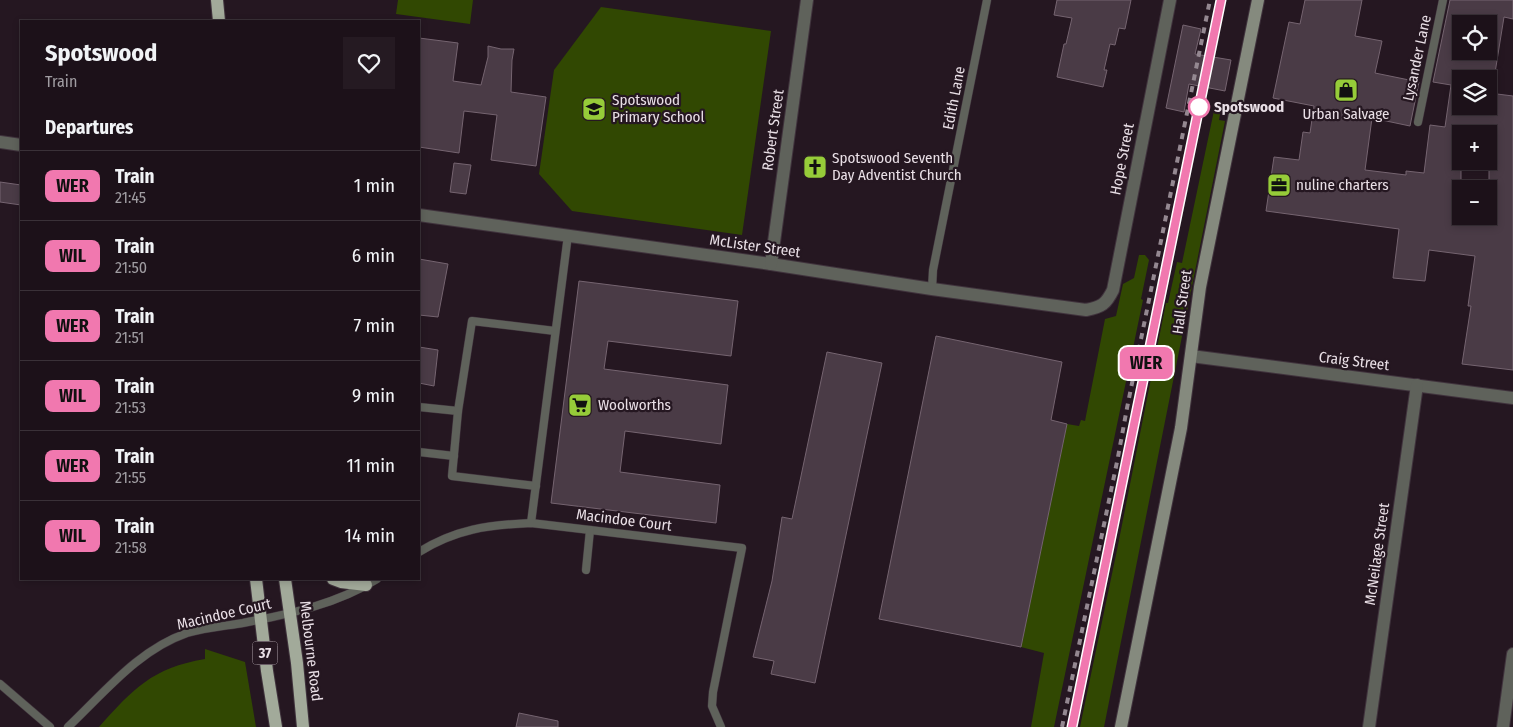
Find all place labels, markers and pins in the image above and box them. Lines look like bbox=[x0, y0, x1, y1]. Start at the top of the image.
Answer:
shop icon: Urban Salvage bbox=[1333, 77, 1359, 103]
place label: Spotswood Primary School bbox=[612, 91, 704, 126]
school or university icon: Spotswood Primary School bbox=[581, 96, 607, 122]
marker: Spotswood bbox=[1188, 96, 1210, 118]
place label: Spotswood bbox=[1214, 98, 1284, 116]
place label: Urban Salvage bbox=[1302, 105, 1390, 123]
place label: Spotswood Seventh Day Adventist Church bbox=[832, 149, 962, 184]
church icon: Spotswood Seventh Day Adventist Church bbox=[802, 154, 828, 180]
office icon: nuline charters bbox=[1266, 172, 1292, 198]
place label: nuline charters bbox=[1296, 176, 1389, 194]
supermarket icon: Woolworths bbox=[567, 392, 593, 418]
place label: Woolworths bbox=[598, 396, 671, 414]

